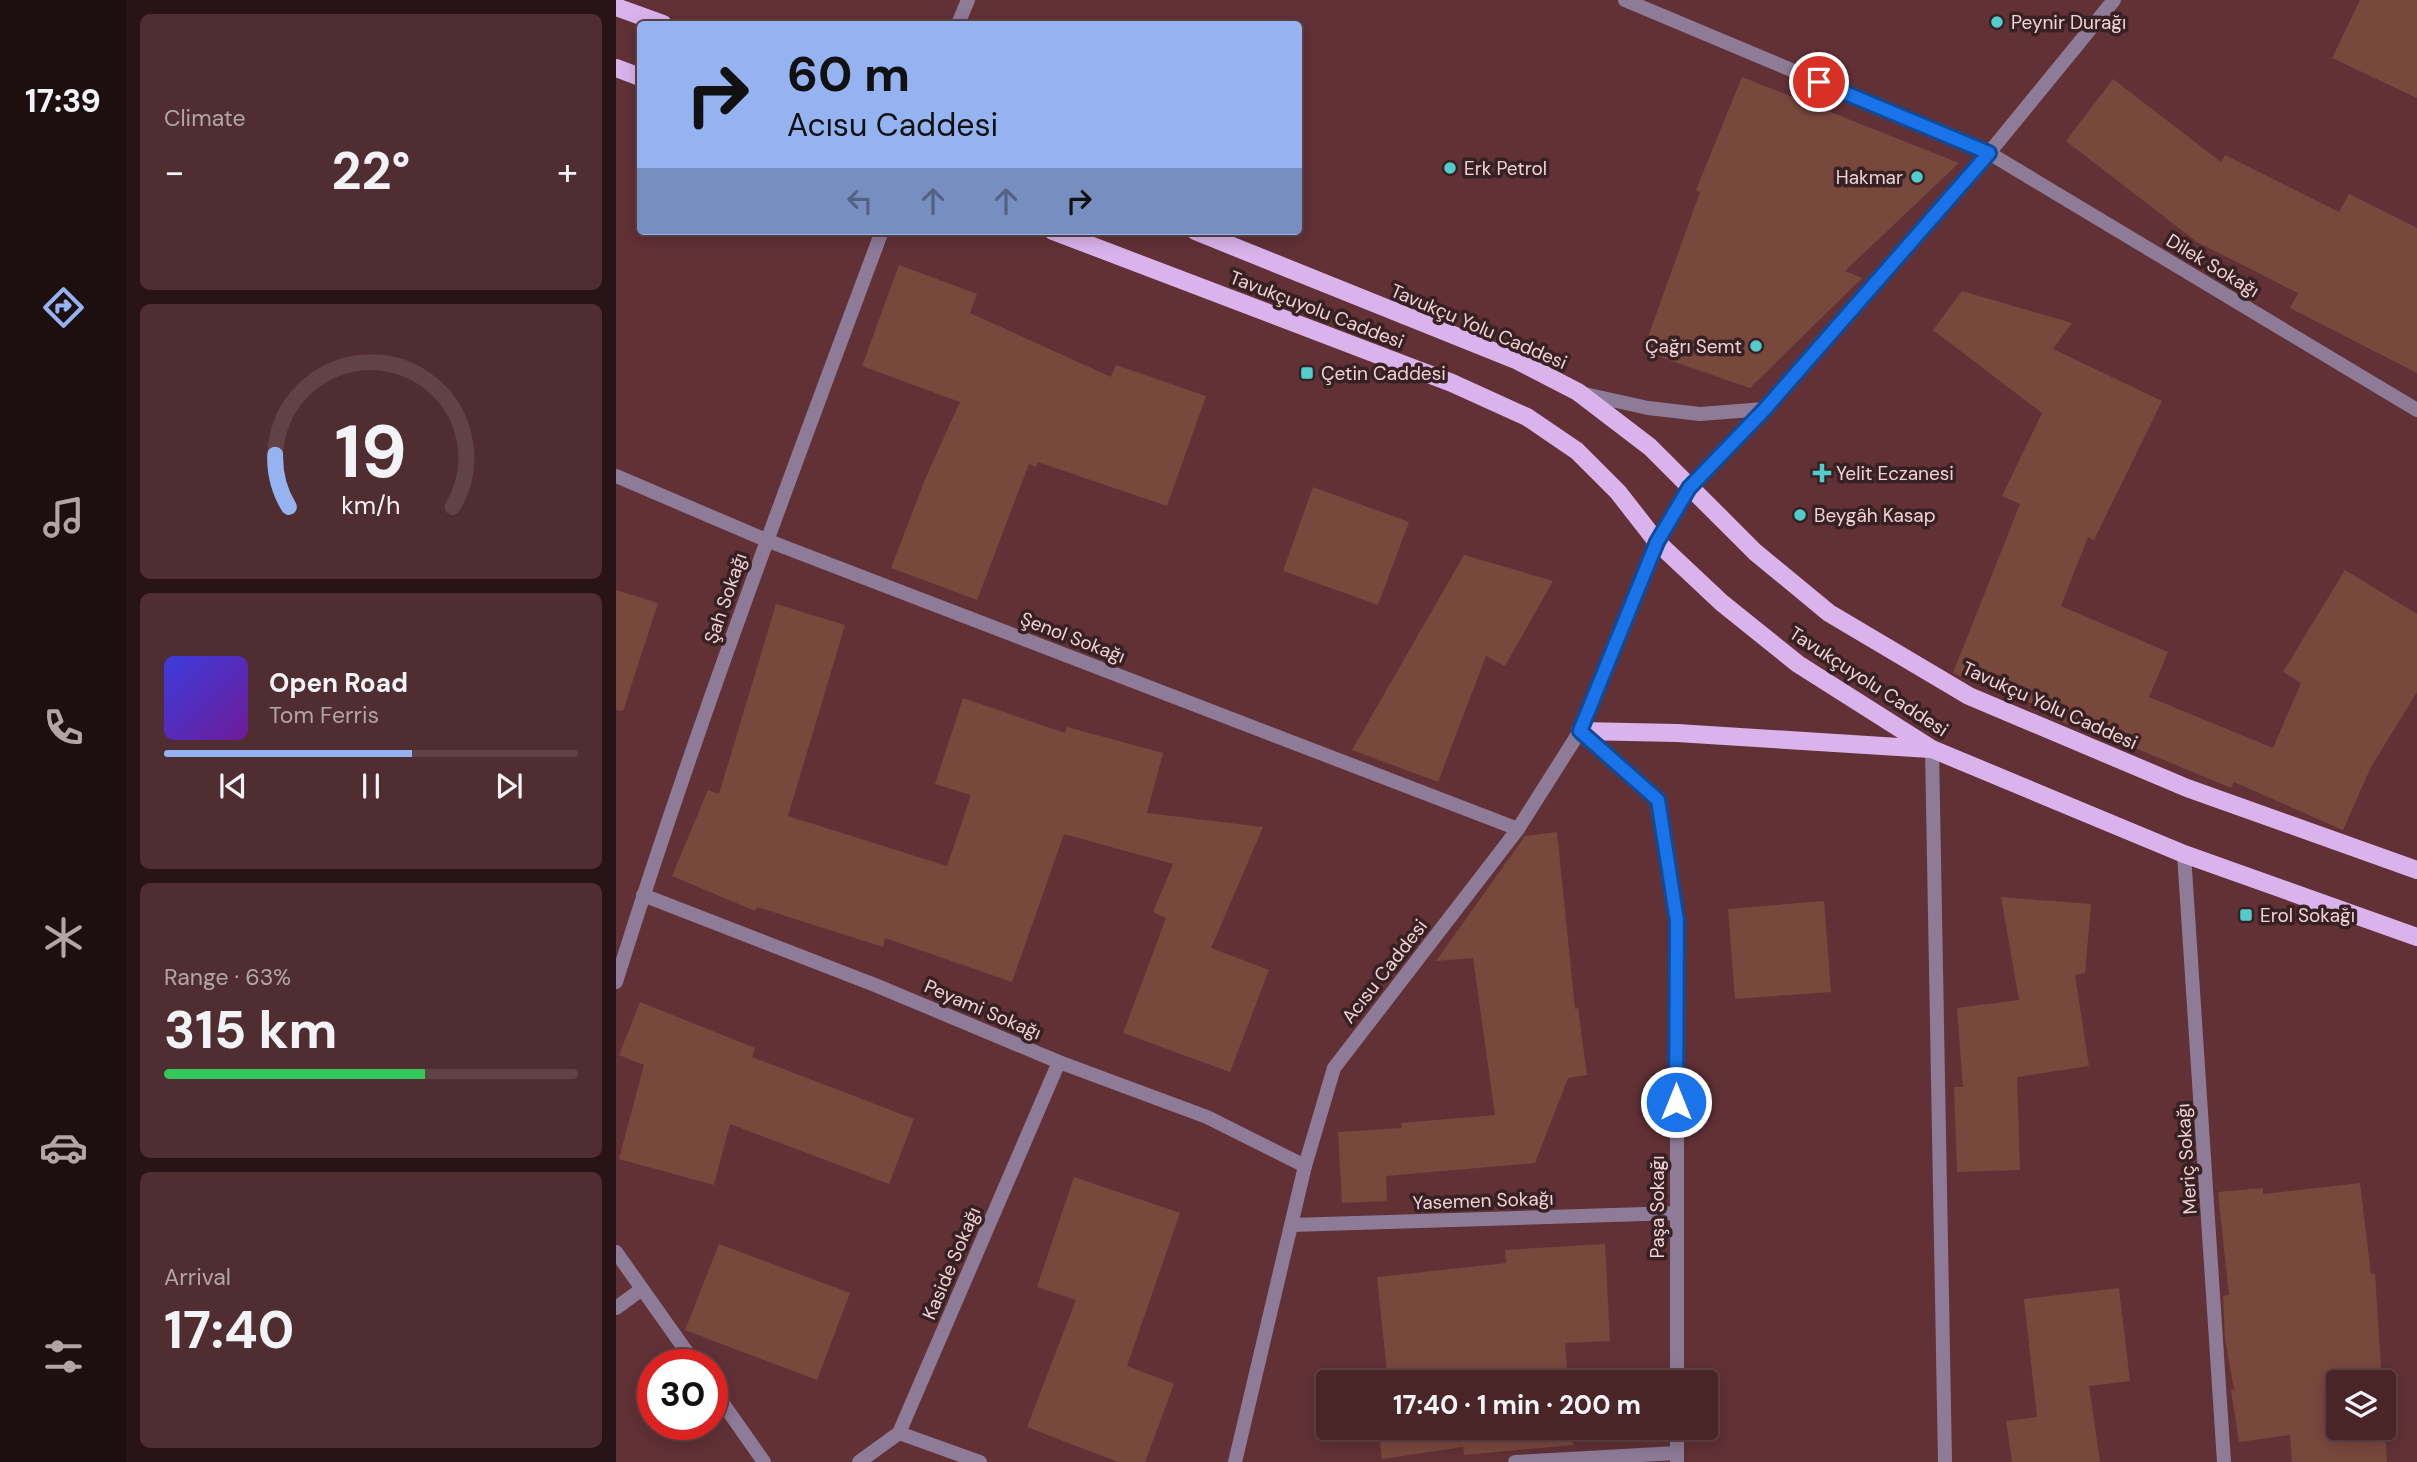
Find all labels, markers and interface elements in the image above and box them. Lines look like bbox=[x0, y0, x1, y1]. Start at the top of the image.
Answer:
place label: Peynir Durağı bbox=[2011, 10, 2126, 35]
marker: Peynir Durağı bbox=[1989, 14, 2005, 30]
text: 60 m bbox=[787, 42, 910, 106]
icon: right bbox=[672, 49, 763, 140]
pin bbox=[1789, 52, 1849, 112]
icon: arrive bbox=[1800, 63, 1838, 101]
text: 17:39 bbox=[25, 80, 101, 122]
text: Climate bbox=[164, 103, 246, 133]
text: Acısu Caddesi bbox=[787, 104, 998, 146]
text: 22° bbox=[332, 137, 410, 205]
text: − bbox=[164, 147, 185, 197]
text: + bbox=[557, 147, 578, 197]
place label: Erk Petrol bbox=[1464, 156, 1547, 181]
marker: Erk Petrol bbox=[1442, 160, 1458, 176]
place label: Hakmar bbox=[1836, 165, 1903, 190]
marker: Hakmar bbox=[1909, 169, 1925, 185]
icon: left bbox=[841, 182, 879, 220]
icon: ahead bbox=[914, 182, 952, 220]
icon: ahead bbox=[987, 182, 1025, 220]
icon: right bbox=[1060, 182, 1098, 220]
street label: Dilek Sokağı bbox=[2162, 228, 2264, 303]
street label: Tavukçuyolu Caddesi bbox=[1226, 265, 1407, 354]
street label: Tavukçu Yolu Caddesi bbox=[1387, 278, 1571, 375]
icon: directions bbox=[39, 283, 88, 332]
place label: Çağrı Semt bbox=[1645, 334, 1742, 359]
marker: Çağrı Semt bbox=[1748, 338, 1764, 354]
place label: Çetin Caddesi bbox=[1321, 361, 1446, 386]
marker: Çetin Caddesi bbox=[1299, 365, 1315, 381]
text: 19 bbox=[335, 406, 407, 501]
place label: Yelit Eczanesi bbox=[1836, 461, 1954, 486]
marker: Yelit Eczanesi bbox=[1814, 465, 1830, 481]
text: km/h bbox=[341, 489, 401, 522]
icon: music bbox=[39, 493, 88, 542]
place label: Beygâh Kasap bbox=[1814, 503, 1936, 528]
marker: Beygâh Kasap bbox=[1792, 507, 1808, 523]
street label: Şah Sokağı bbox=[698, 550, 753, 647]
street label: Şenol Sokağı bbox=[1017, 606, 1129, 669]
street label: Tavukçuyolu Caddesi bbox=[1785, 621, 1953, 742]
street label: Tavukçu Yolu Caddesi bbox=[1958, 656, 2141, 755]
text: Open Road bbox=[269, 666, 408, 700]
text: Tom Ferris bbox=[269, 700, 379, 730]
icon: phone bbox=[39, 703, 88, 752]
icon: previous bbox=[214, 767, 252, 805]
icon: pause bbox=[352, 767, 390, 805]
icon: next bbox=[490, 767, 528, 805]
place label: Erol Sokağı bbox=[2260, 903, 2355, 928]
marker: Erol Sokağı bbox=[2238, 907, 2254, 923]
icon: climate bbox=[39, 913, 88, 962]
street label: Acısu Caddesi bbox=[1336, 914, 1433, 1028]
text: Range · 63% bbox=[164, 962, 291, 992]
street label: Peyami Sokağı bbox=[921, 974, 1045, 1045]
text: 315 km bbox=[164, 996, 337, 1064]
position arrow bbox=[1639, 1065, 1713, 1139]
street label: Meriç Sokağı bbox=[2170, 1103, 2203, 1215]
icon: car bbox=[39, 1123, 88, 1172]
street label: Paşa Sokağı bbox=[1645, 1156, 1670, 1258]
street label: Yasemen Sokağı bbox=[1412, 1186, 1554, 1215]
street label: Kaside Sokağı bbox=[917, 1203, 986, 1323]
text: Arrival bbox=[164, 1262, 231, 1292]
text: 17:40 bbox=[164, 1296, 294, 1364]
icon: filters bbox=[39, 1332, 88, 1381]
speed limit sign: 30 bbox=[637, 1349, 728, 1440]
map controls bbox=[2326, 1370, 2396, 1440]
button: layers bbox=[2326, 1370, 2396, 1440]
text: 17:40 · 1 min · 200 m bbox=[1393, 1388, 1641, 1422]

